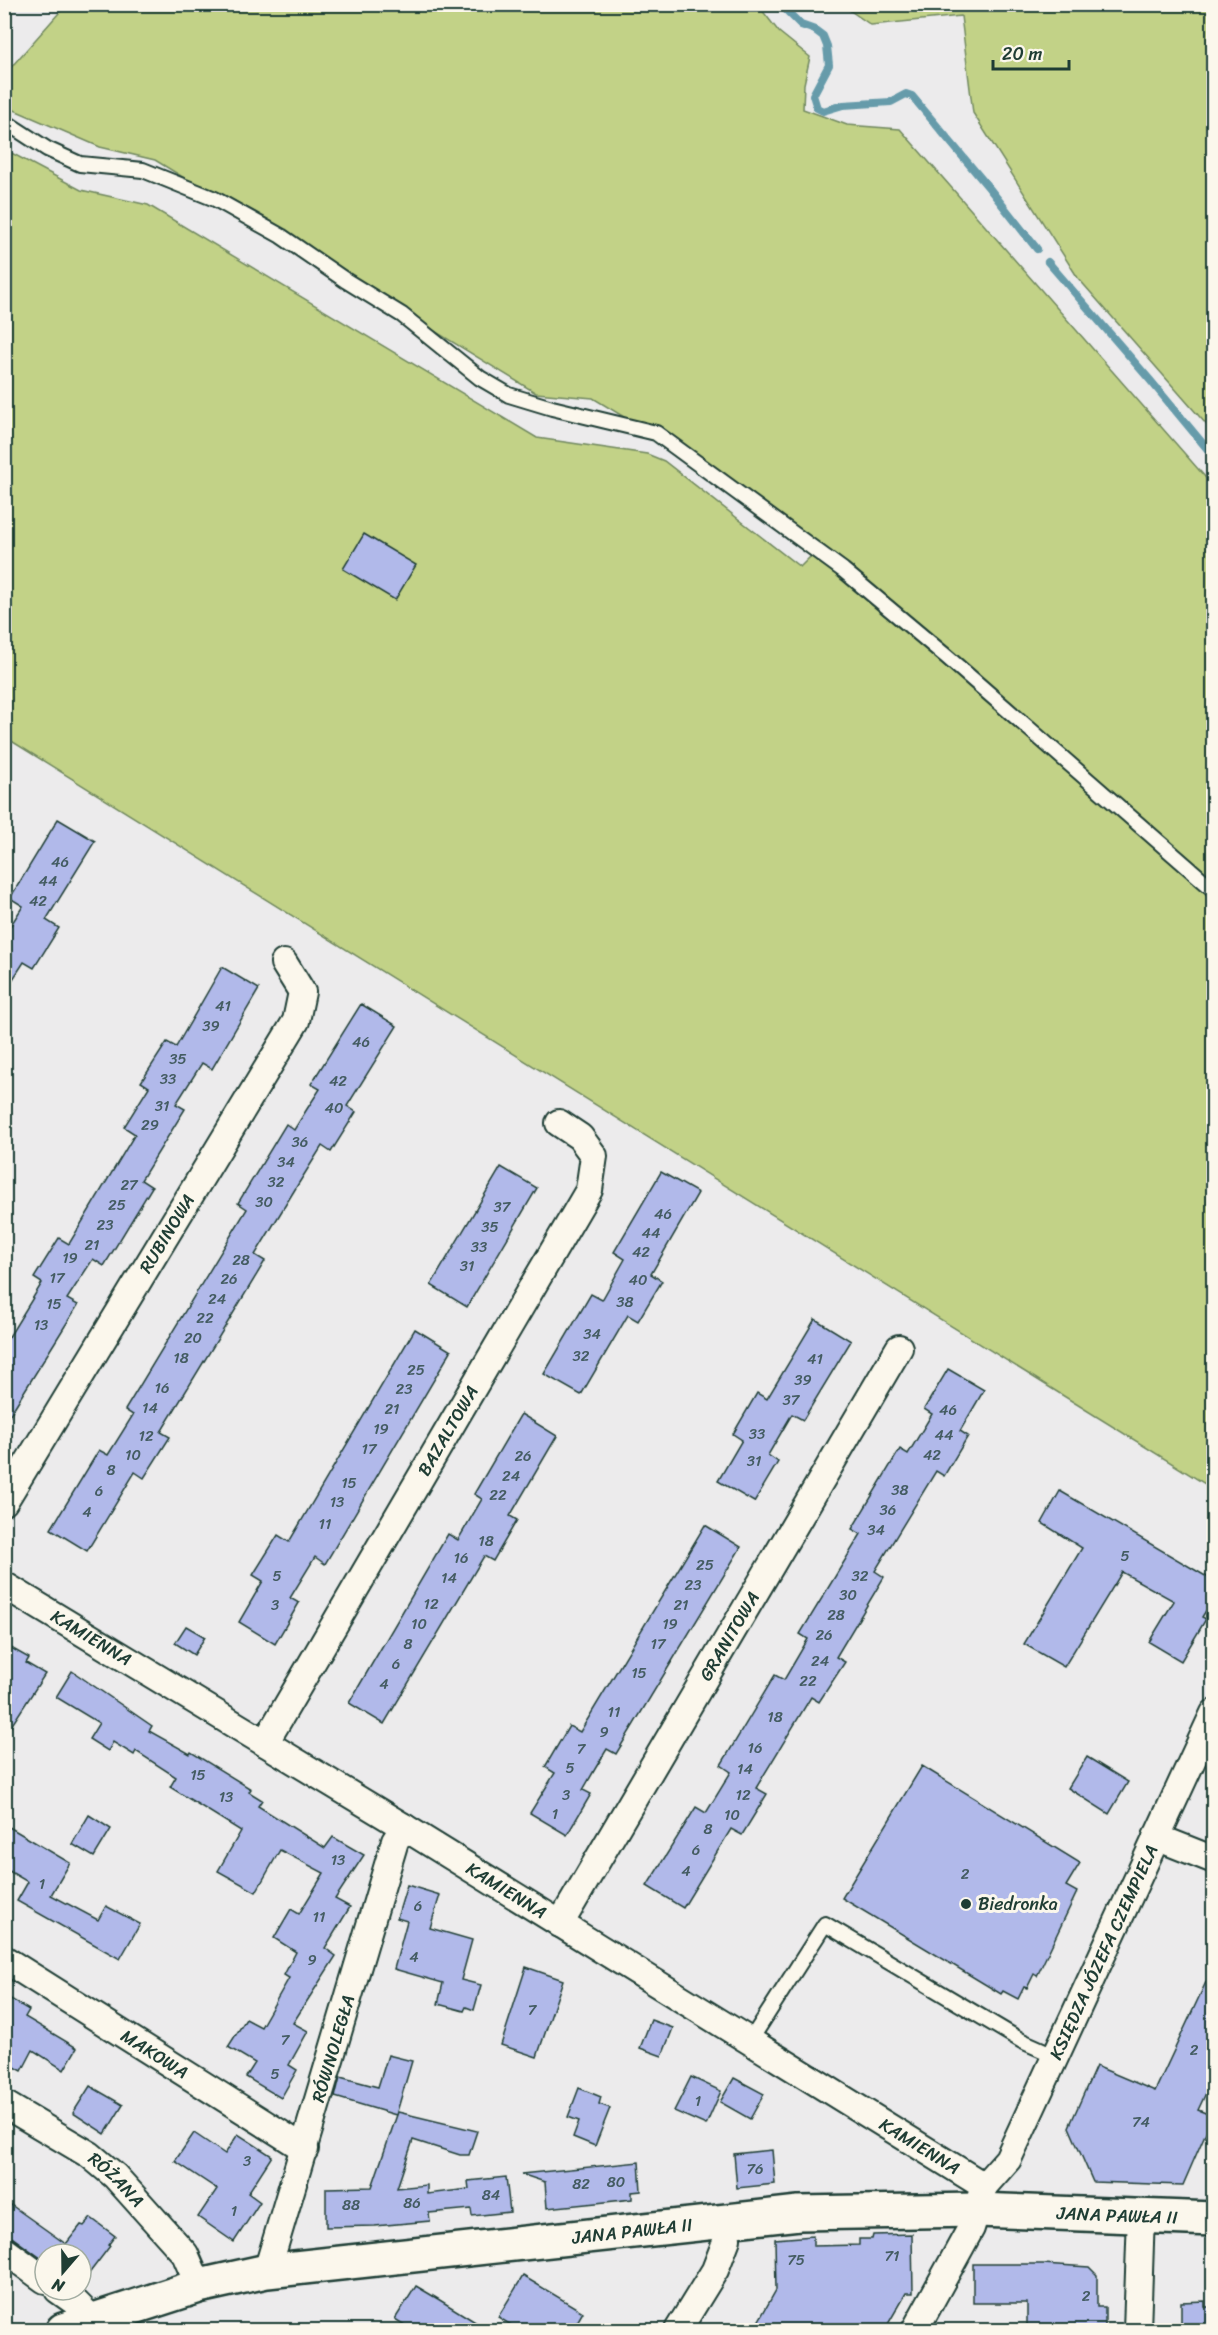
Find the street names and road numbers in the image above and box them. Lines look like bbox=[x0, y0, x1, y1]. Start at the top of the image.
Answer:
street label: RUBINOWA bbox=[130, 1187, 204, 1280]
street label: BAZALTOWA bbox=[409, 1379, 487, 1482]
street label: GRANITOWA bbox=[690, 1585, 769, 1687]
street label: KAMIENNA bbox=[44, 1601, 138, 1675]
street label: KSIĘDZA JÓZEFA CZEMPIELA bbox=[1040, 1839, 1167, 2065]
street label: KAMIENNA bbox=[459, 1853, 553, 1928]
street label: RÓWNOLEGŁA bbox=[302, 1991, 364, 2106]
street label: MAKOWA bbox=[114, 2020, 195, 2088]
street label: KAMIENNA bbox=[873, 2109, 967, 2184]
street label: RÓŻANA bbox=[81, 2144, 152, 2215]
street label: JANA PAWŁA II bbox=[1055, 2197, 1179, 2234]
street label: JANA PAWŁA II bbox=[569, 2209, 695, 2254]

